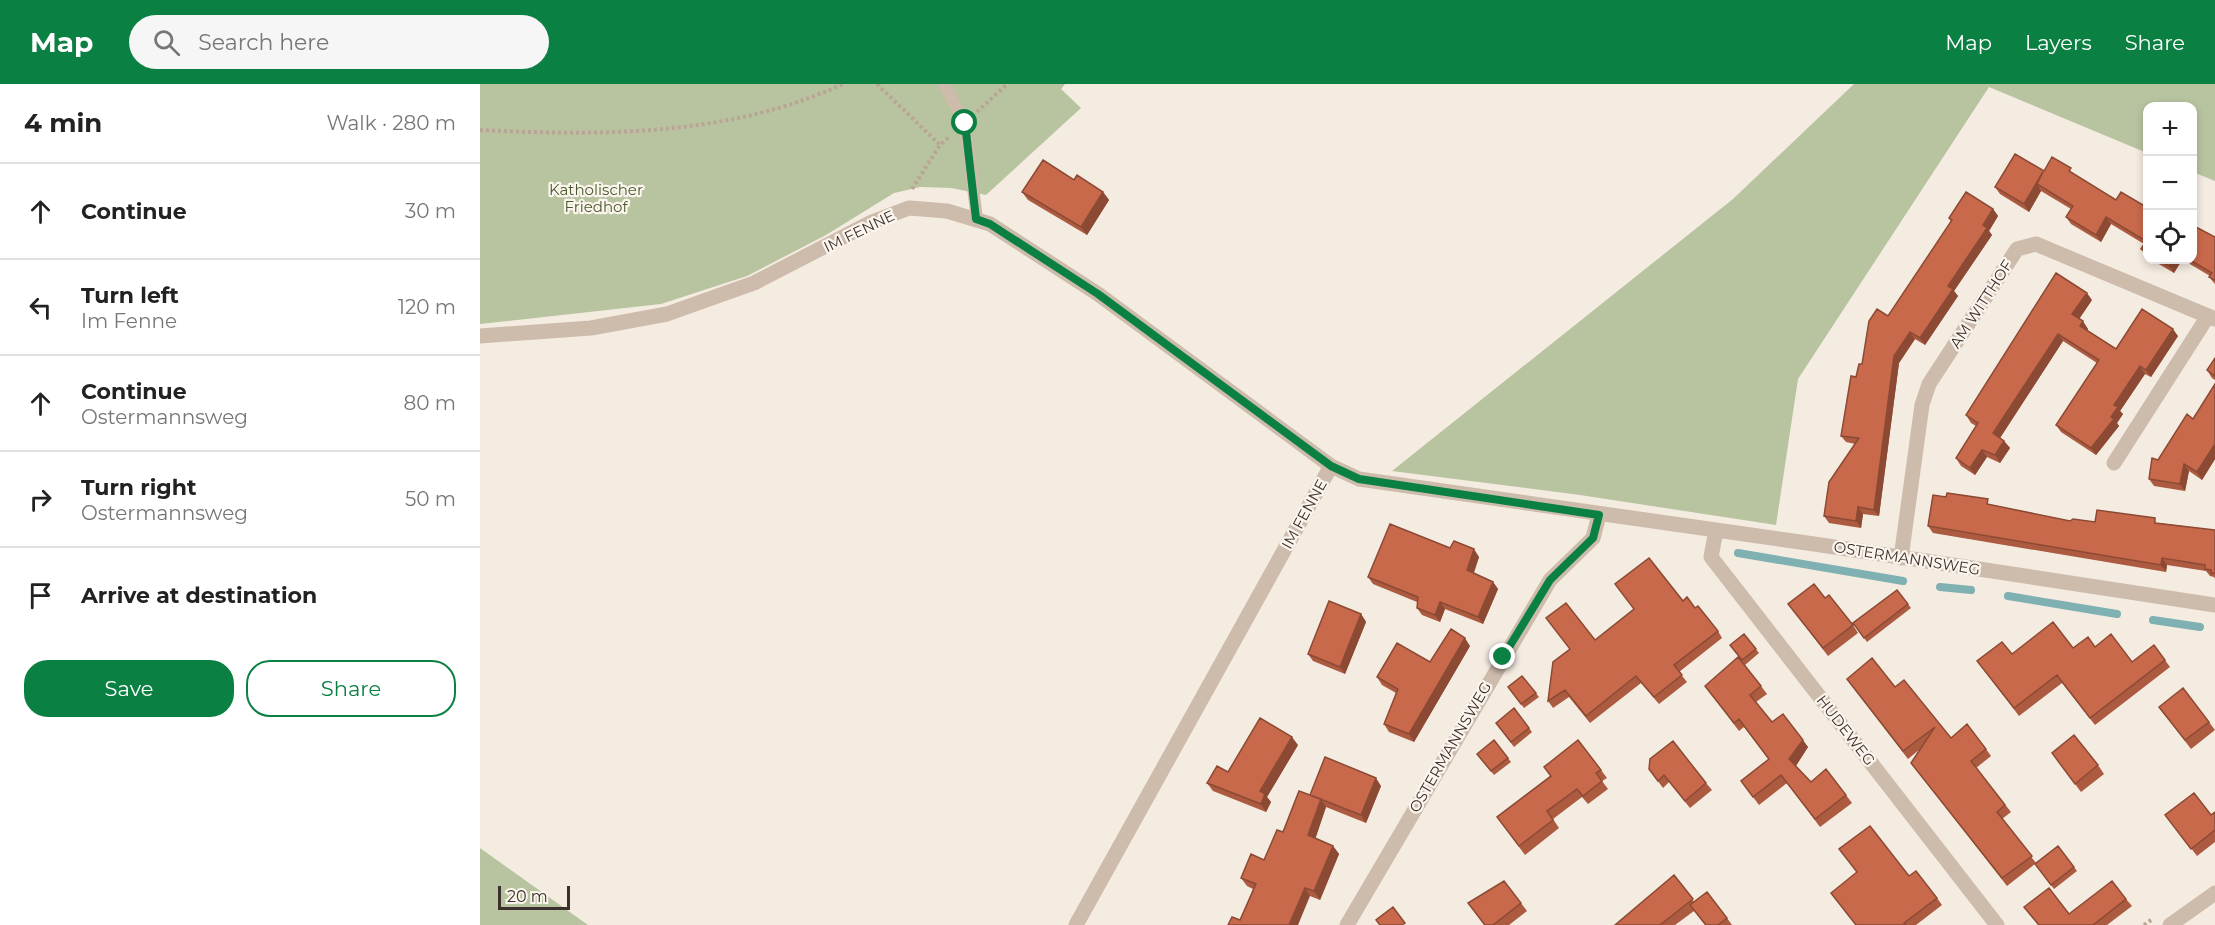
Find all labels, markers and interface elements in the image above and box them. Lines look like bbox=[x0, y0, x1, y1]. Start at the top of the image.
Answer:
search box bbox=[129, 15, 549, 69]
text: Map bbox=[30, 25, 93, 59]
icon: search bbox=[150, 26, 183, 59]
text: Search here bbox=[198, 29, 329, 56]
text: Map bbox=[1945, 30, 1992, 55]
text: Layers bbox=[2025, 30, 2092, 55]
text: Share bbox=[2125, 30, 2185, 55]
map controls bbox=[2143, 102, 2197, 264]
button: + bbox=[2143, 102, 2197, 156]
text: 4 min bbox=[24, 107, 102, 139]
route start bbox=[951, 109, 977, 135]
text: Walk · 280 m bbox=[326, 111, 456, 135]
button: − bbox=[2143, 156, 2197, 210]
park label: Katholischer Friedhof bbox=[549, 180, 643, 216]
icon: ahead bbox=[24, 195, 57, 228]
text: Continue bbox=[81, 198, 187, 225]
text: 30 m bbox=[405, 199, 456, 223]
street label: IM FENNE bbox=[820, 206, 898, 256]
button: locate bbox=[2143, 210, 2197, 264]
street label: AM WITTHOF bbox=[1945, 256, 2017, 352]
text: Turn left bbox=[81, 282, 179, 309]
icon: left bbox=[24, 291, 57, 324]
text: 120 m bbox=[398, 295, 456, 319]
text: Im Fenne bbox=[81, 309, 177, 333]
text: Continue bbox=[81, 378, 187, 405]
icon: ahead bbox=[24, 387, 57, 420]
text: 80 m bbox=[404, 391, 456, 415]
text: Ostermannsweg bbox=[81, 405, 248, 429]
text: Turn right bbox=[81, 474, 196, 501]
street label: IM FENNE bbox=[1277, 476, 1331, 552]
icon: right bbox=[24, 483, 57, 516]
text: 50 m bbox=[405, 487, 456, 511]
text: Ostermannsweg bbox=[81, 501, 248, 525]
street label: OSTERMANNSWEG bbox=[1832, 537, 1982, 579]
icon: arrive bbox=[24, 579, 57, 612]
text: Arrive at destination bbox=[81, 582, 317, 609]
route end bbox=[1489, 643, 1515, 669]
button: Save bbox=[24, 660, 234, 717]
button: Share bbox=[246, 660, 456, 717]
street label: OSTERMANNSWEG bbox=[1405, 678, 1495, 816]
street label: HUDEWEG bbox=[1813, 691, 1879, 769]
scale bar bbox=[498, 883, 570, 910]
text: 20 m bbox=[507, 887, 548, 906]

